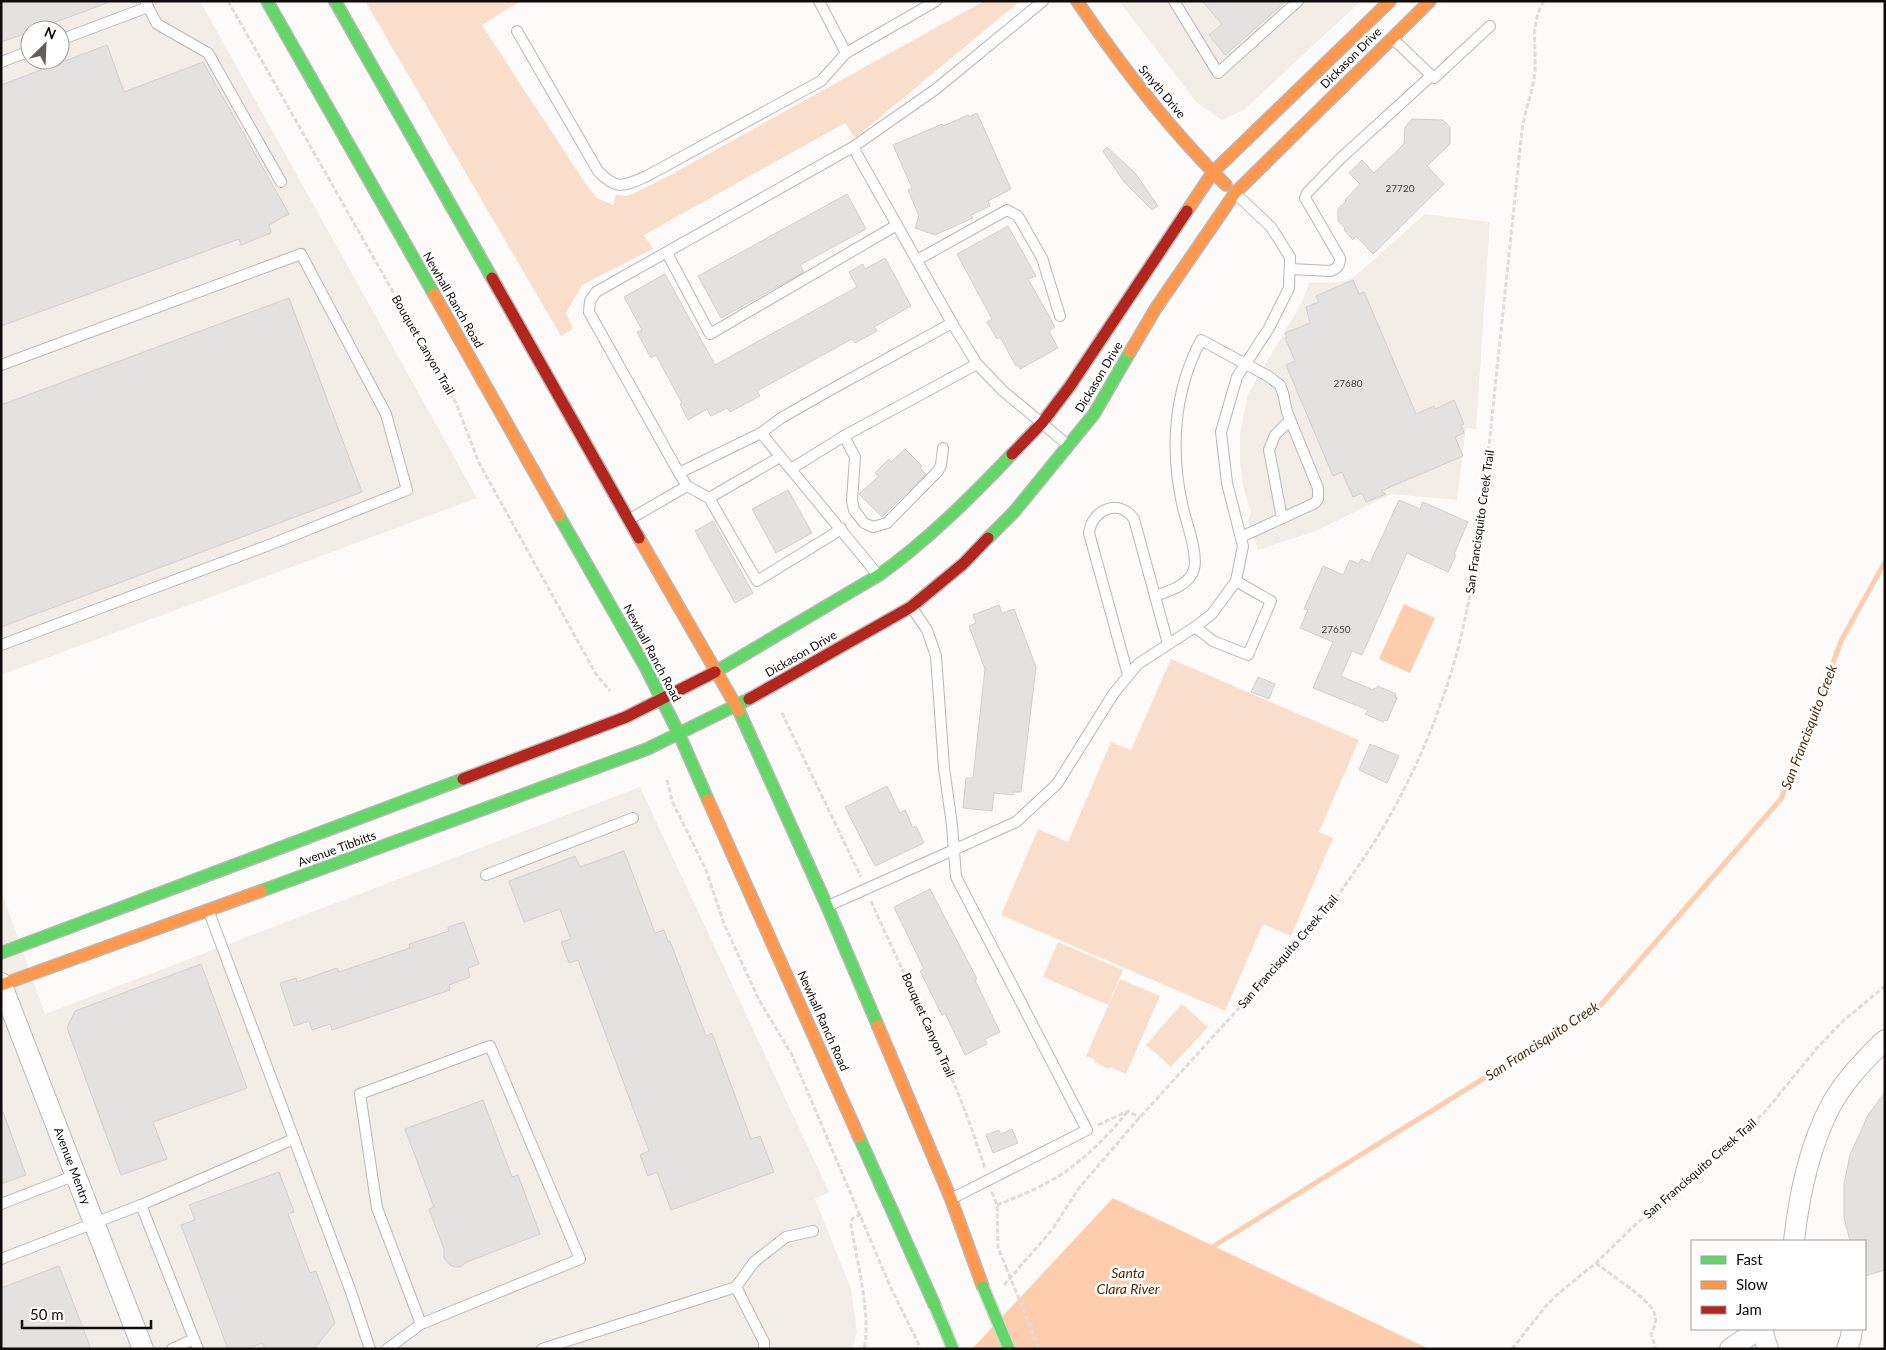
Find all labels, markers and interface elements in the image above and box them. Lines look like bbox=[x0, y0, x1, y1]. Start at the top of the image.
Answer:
north arrow bbox=[20, 20, 70, 70]
text: N bbox=[42, 23, 59, 43]
street label: Dickason Drive bbox=[1317, 24, 1384, 91]
street label: Smyth Drive bbox=[1136, 62, 1189, 121]
house number: 27720 bbox=[1385, 182, 1415, 194]
street label: Newhall Ranch Road bbox=[420, 249, 487, 350]
street label: Bouquet Canyon Trail bbox=[389, 292, 458, 397]
street label: Dickason Drive bbox=[1072, 339, 1126, 415]
house number: 27680 bbox=[1333, 377, 1363, 389]
street label: San Francisquito Creek Trail bbox=[1462, 449, 1497, 595]
street label: Newhall Ranch Road bbox=[620, 601, 684, 704]
house number: 27650 bbox=[1321, 623, 1351, 635]
street label: Dickason Drive bbox=[762, 627, 839, 680]
water label: San Francisquito Creek bbox=[1777, 662, 1840, 792]
street label: Avenue Tibbitts bbox=[296, 827, 378, 870]
street label: San Francisquito Creek Trail bbox=[1234, 892, 1341, 1011]
street label: Newhall Ranch Road bbox=[795, 968, 852, 1073]
street label: Bouquet Canyon Trail bbox=[899, 970, 958, 1079]
water label: San Francisquito Creek bbox=[1482, 997, 1602, 1084]
street label: San Francisquito Creek Trail bbox=[1640, 1115, 1759, 1222]
street label: Avenue Mentry bbox=[51, 1125, 94, 1207]
legend bbox=[1691, 1240, 1866, 1330]
text: Fast bbox=[1736, 1250, 1763, 1268]
water label: Santa Clara River bbox=[1096, 1264, 1160, 1297]
text: Slow bbox=[1736, 1275, 1768, 1293]
scale bar bbox=[22, 1298, 151, 1330]
text: Jam bbox=[1736, 1300, 1762, 1318]
text: 50 m bbox=[30, 1305, 64, 1323]

